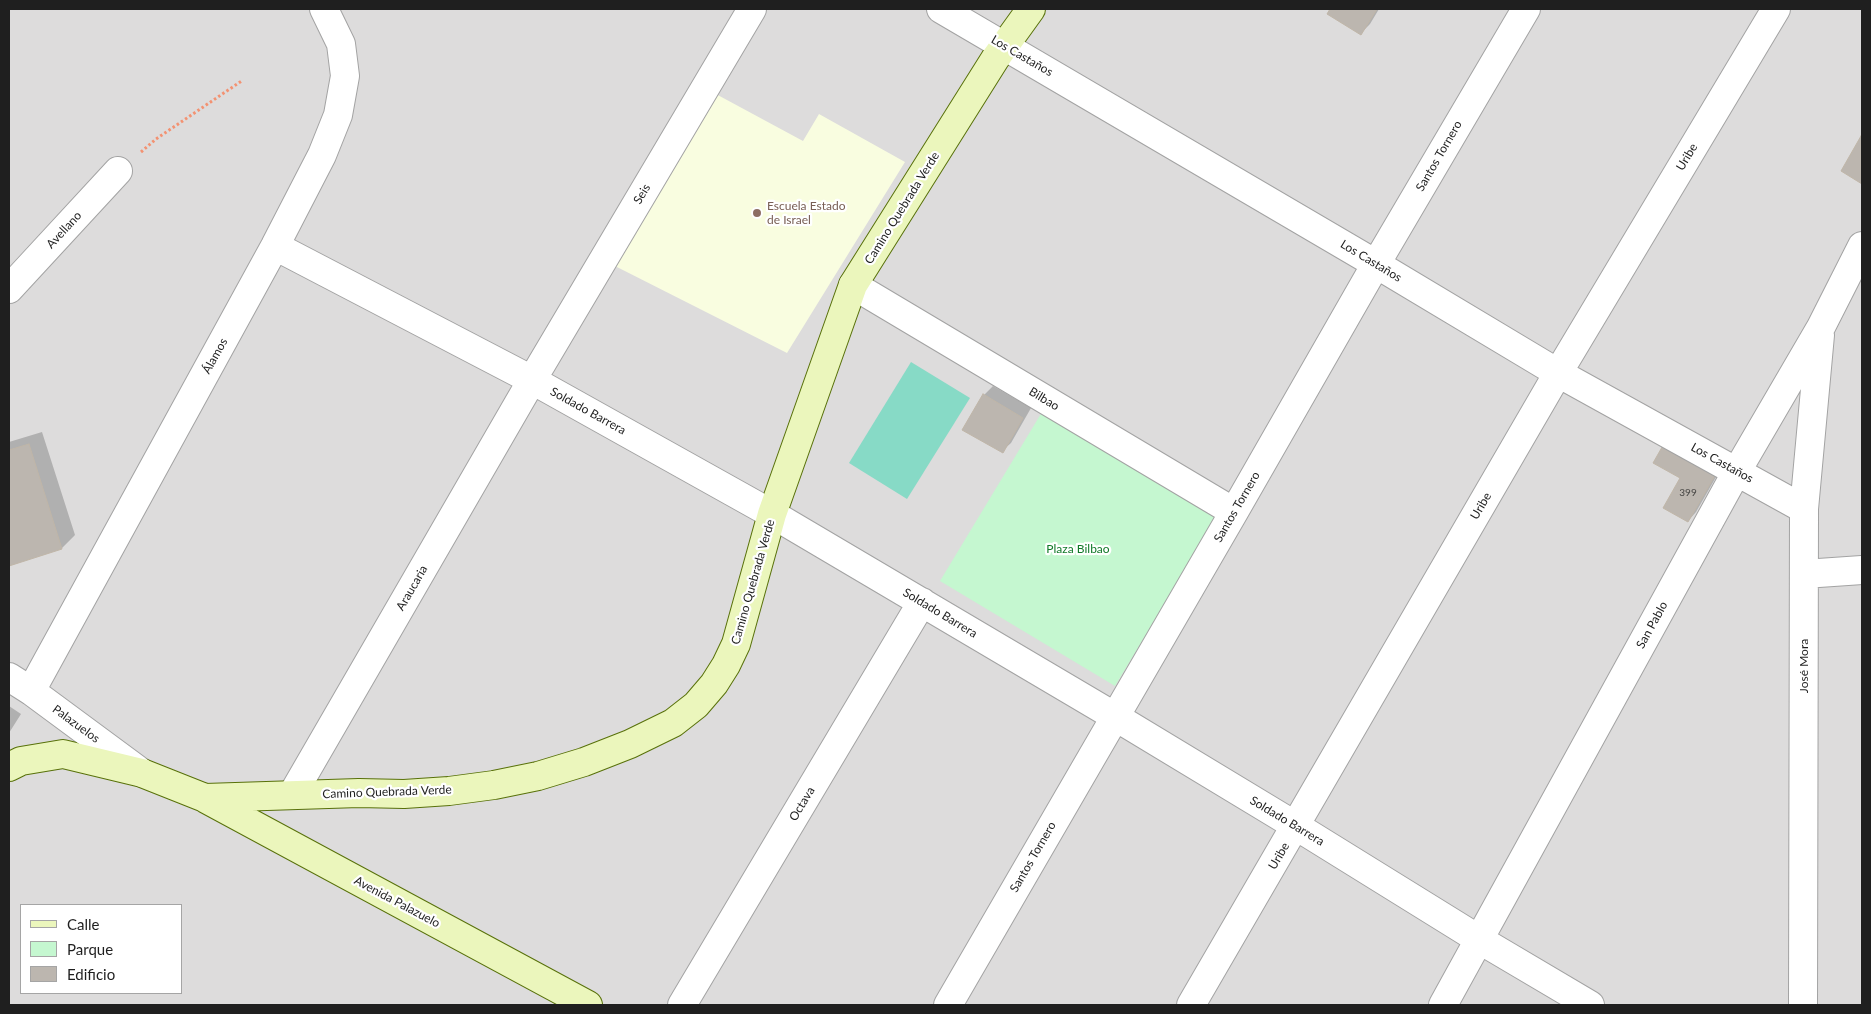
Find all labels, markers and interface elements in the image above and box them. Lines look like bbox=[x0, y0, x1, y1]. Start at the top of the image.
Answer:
street label: Los Castaños bbox=[989, 33, 1055, 79]
street label: Santos Tornero bbox=[1413, 118, 1465, 194]
street label: Uribe bbox=[1673, 141, 1701, 173]
street label: Camino Quebrada Verde bbox=[862, 149, 942, 267]
street label: Seis bbox=[630, 181, 654, 207]
place label: Escuela Estado de Israel bbox=[767, 199, 845, 227]
marker: Escuela Estado de Israel bbox=[751, 207, 763, 219]
street label: Avellano bbox=[43, 209, 85, 251]
street label: Los Castaños bbox=[1338, 237, 1404, 285]
street label: Álamos bbox=[199, 336, 231, 376]
street label: Soldado Barrera bbox=[548, 384, 628, 438]
street label: Bilbao bbox=[1026, 384, 1062, 414]
street label: Los Castaños bbox=[1688, 440, 1756, 486]
street label: Santos Tornero bbox=[1211, 469, 1263, 545]
house number: 399 bbox=[1679, 487, 1697, 499]
street label: Uribe bbox=[1468, 490, 1494, 522]
street label: Camino Quebrada Verde bbox=[728, 518, 778, 646]
park label: Plaza Bilbao bbox=[1046, 542, 1110, 556]
street label: Araucaria bbox=[393, 563, 431, 613]
street label: Soldado Barrera bbox=[900, 585, 980, 641]
street label: San Pablo bbox=[1633, 599, 1671, 651]
street label: José Mora bbox=[1797, 639, 1811, 693]
street label: Palazuelos bbox=[49, 702, 103, 746]
street label: Camino Quebrada Verde bbox=[322, 783, 452, 801]
street label: Octava bbox=[786, 784, 818, 824]
street label: Soldado Barrera bbox=[1247, 793, 1327, 849]
street label: Santos Tornero bbox=[1007, 819, 1059, 895]
street label: Uribe bbox=[1266, 840, 1292, 872]
street label: Avenida Palazuelo bbox=[352, 873, 442, 931]
legend bbox=[20, 904, 182, 994]
text: Calle bbox=[67, 915, 99, 933]
text: Parque bbox=[67, 940, 113, 958]
text: Edificio bbox=[67, 965, 115, 983]

